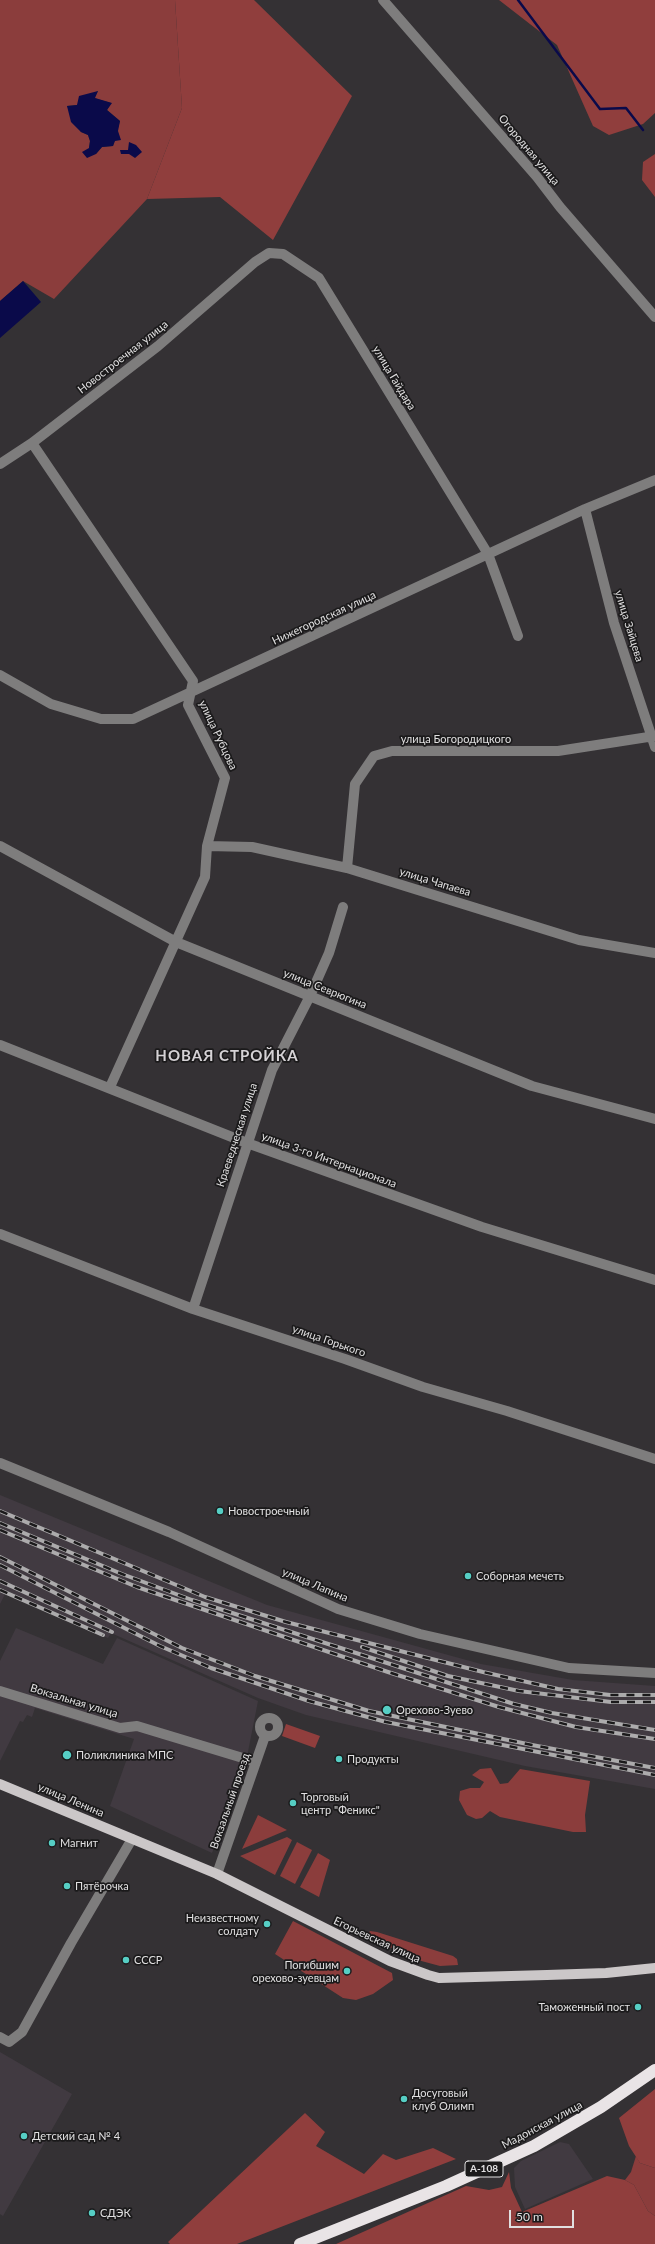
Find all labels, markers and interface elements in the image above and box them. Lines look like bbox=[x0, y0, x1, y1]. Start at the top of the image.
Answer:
street label: Огородная улица bbox=[496, 112, 562, 188]
street label: Новостроечная улица bbox=[75, 318, 171, 396]
street label: улица Гайдара bbox=[370, 343, 418, 413]
street label: Нижегородская улица bbox=[270, 588, 378, 648]
street label: улица Зайцева bbox=[612, 589, 646, 663]
street label: улица Рубцова bbox=[196, 698, 240, 772]
street label: улица Богородицкого bbox=[401, 732, 511, 746]
street label: улица Чапаева bbox=[398, 865, 472, 899]
street label: улица Севрюгина bbox=[281, 966, 369, 1012]
district label: НОВАЯ СТРОЙКА bbox=[155, 1047, 299, 1065]
street label: Краеведческая улица bbox=[214, 1081, 260, 1189]
street label: улица 3-го Интернационала bbox=[260, 1129, 398, 1191]
street label: улица Горького bbox=[291, 1322, 367, 1360]
place label: Новостроечный bbox=[228, 1504, 309, 1518]
marker: Новостроечный bbox=[215, 1506, 225, 1516]
street label: улица Лапина bbox=[280, 1565, 350, 1605]
place label: Соборная мечеть bbox=[476, 1569, 564, 1583]
marker: Соборная мечеть bbox=[463, 1571, 473, 1581]
street label: Вокзальная улица bbox=[29, 1681, 119, 1721]
place label: Орехово-Зуево bbox=[396, 1703, 473, 1717]
marker: Орехово-Зуево bbox=[381, 1704, 393, 1716]
place label: Поликлиника МПС bbox=[76, 1748, 173, 1762]
marker: Поликлиника МПС bbox=[61, 1749, 73, 1761]
street label: Вокзальный проезд bbox=[207, 1751, 253, 1851]
place label: Продукты bbox=[347, 1752, 399, 1766]
marker: Продукты bbox=[334, 1754, 344, 1764]
street label: улица Ленина bbox=[36, 1780, 106, 1820]
place label: Торговый центр "Феникс" bbox=[301, 1790, 380, 1816]
marker: Торговый центр "Феникс" bbox=[288, 1798, 298, 1808]
place label: Магнит bbox=[60, 1836, 98, 1850]
marker: Магнит bbox=[47, 1838, 57, 1848]
place label: Пятёрочка bbox=[75, 1879, 129, 1893]
marker: Пятёрочка bbox=[62, 1881, 72, 1891]
place label: Неизвестному солдату bbox=[186, 1911, 259, 1937]
street label: Егорьевская улица bbox=[332, 1914, 422, 1966]
marker: Неизвестному солдату bbox=[262, 1919, 272, 1929]
place label: СССР bbox=[134, 1953, 162, 1967]
marker: СССР bbox=[121, 1955, 131, 1965]
place label: Погибшим орехово-зуевцам bbox=[252, 1958, 339, 1984]
marker: Погибшим орехово-зуевцам bbox=[342, 1966, 352, 1976]
place label: Таможенный пост bbox=[539, 2000, 630, 2014]
marker: Таможенный пост bbox=[633, 2002, 643, 2012]
place label: Досуговый клуб Олимп bbox=[412, 2086, 474, 2112]
marker: Досуговый клуб Олимп bbox=[399, 2094, 409, 2104]
street label: Мадонская улица bbox=[499, 2098, 585, 2152]
place label: Детский сад № 4 bbox=[32, 2129, 120, 2143]
marker: Детский сад № 4 bbox=[19, 2131, 29, 2141]
road number: А-108 bbox=[465, 2161, 503, 2177]
scale bar bbox=[511, 2202, 576, 2228]
place label: СДЭК bbox=[100, 2206, 131, 2220]
marker: СДЭК bbox=[87, 2208, 97, 2218]
text: 50 m bbox=[516, 2209, 543, 2224]

